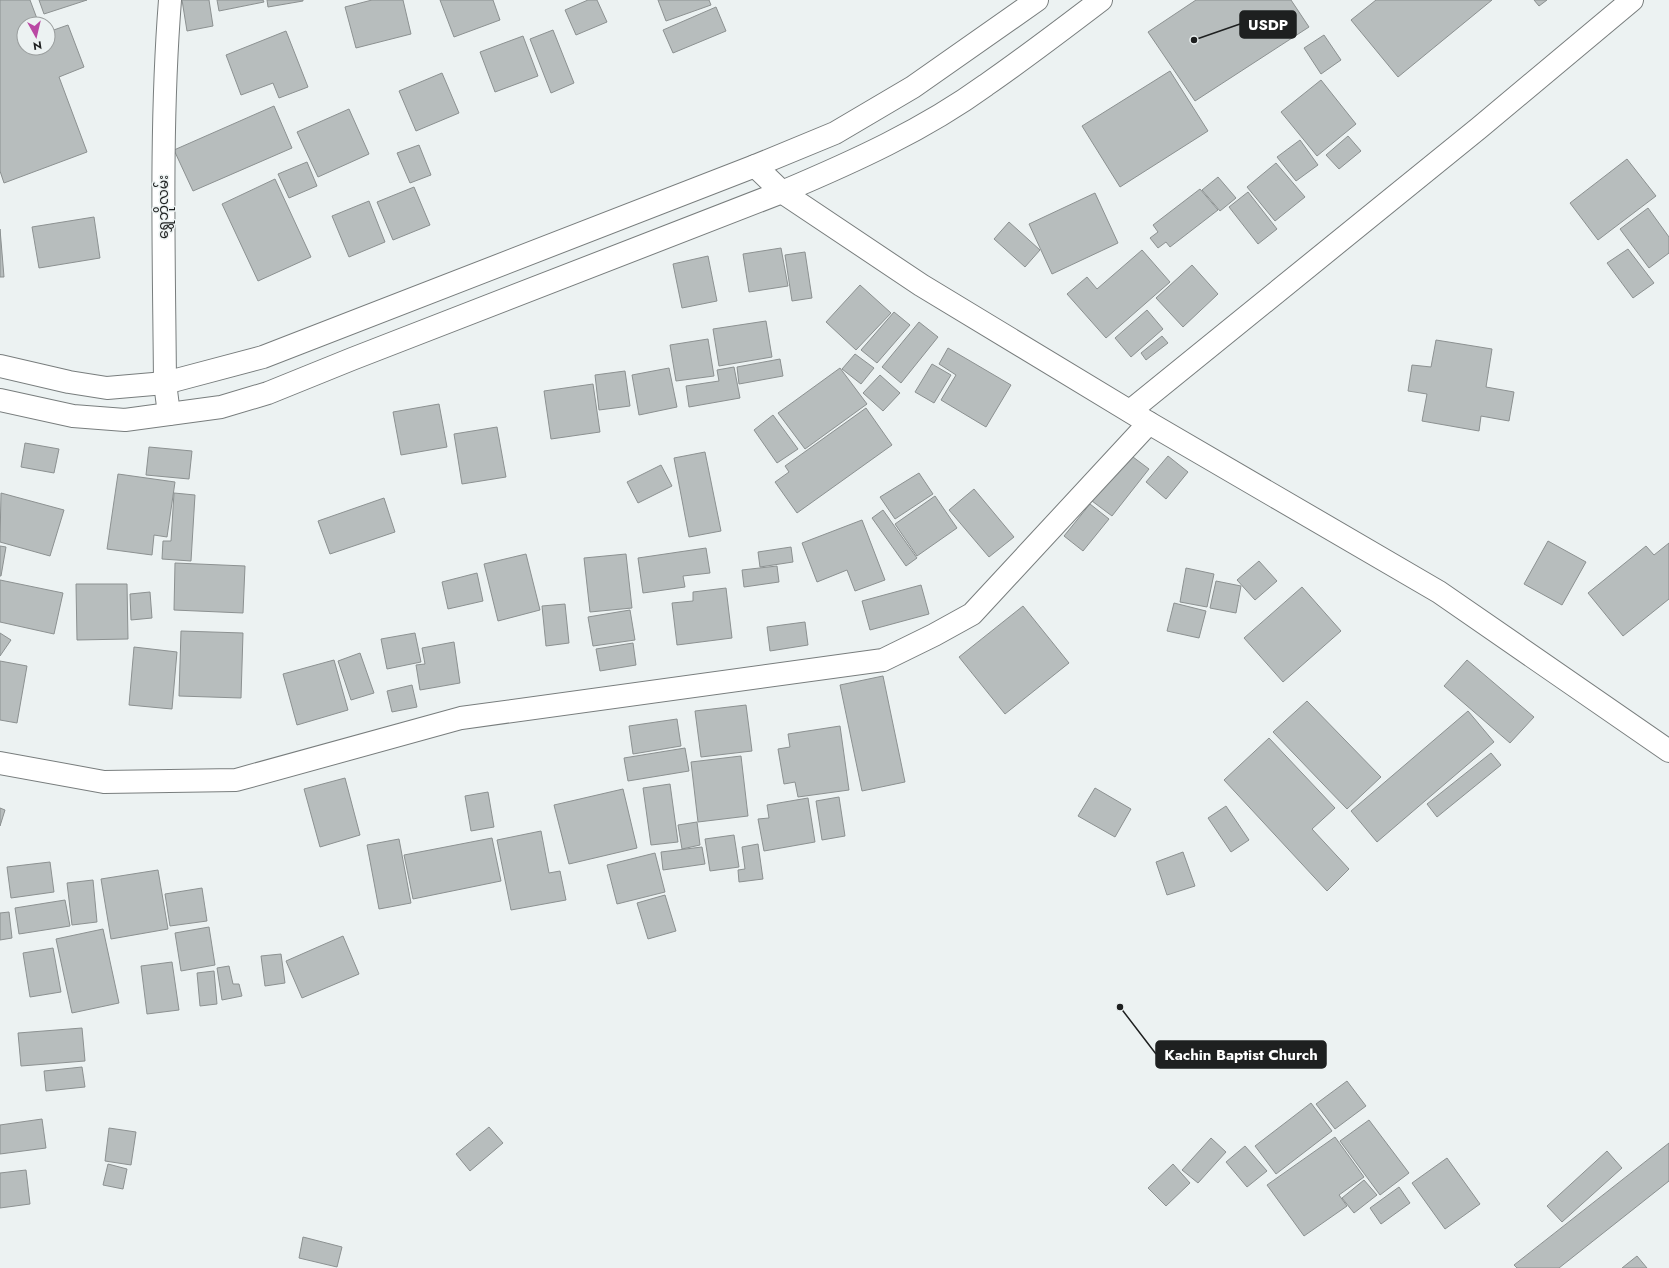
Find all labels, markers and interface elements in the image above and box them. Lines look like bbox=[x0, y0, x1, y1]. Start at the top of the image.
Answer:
callout: USDP bbox=[1240, 11, 1296, 38]
text: USDP bbox=[1248, 14, 1288, 36]
north arrow bbox=[16, 16, 56, 56]
text: N bbox=[32, 37, 43, 54]
street label: ရွှေဘိုလမ်း bbox=[153, 175, 175, 239]
callout: Kachin Baptist Church bbox=[1156, 1041, 1326, 1068]
text: Kachin Baptist Church bbox=[1164, 1044, 1318, 1066]

